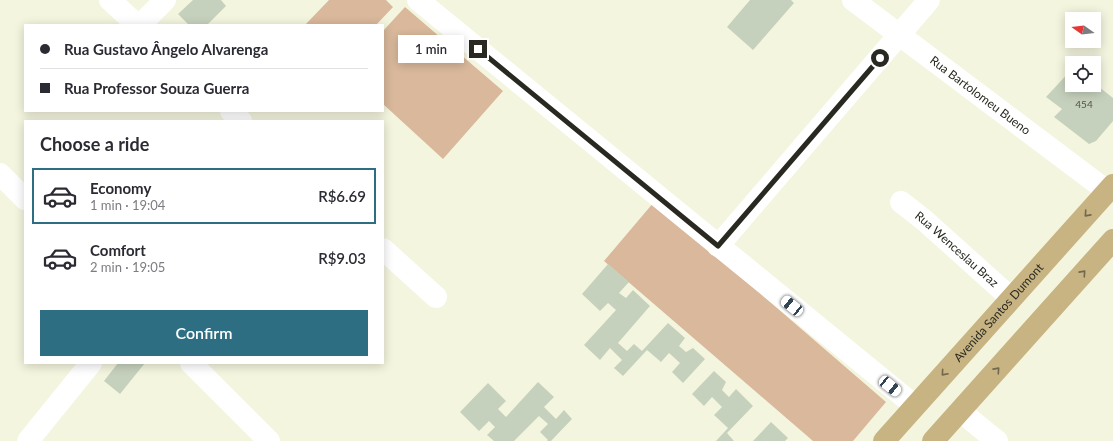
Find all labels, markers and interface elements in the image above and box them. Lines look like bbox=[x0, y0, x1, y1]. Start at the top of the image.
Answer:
north arrow bbox=[1065, 12, 1101, 48]
map controls bbox=[1065, 12, 1101, 92]
callout: 1 min bbox=[398, 35, 464, 63]
text: Rua Gustavo Ângelo Alvarenga bbox=[64, 40, 268, 58]
route end bbox=[469, 40, 487, 58]
text: 1 min bbox=[415, 41, 447, 57]
route start bbox=[871, 49, 889, 67]
street label: Rua Bartolomeu Bueno bbox=[927, 53, 1034, 138]
button: locate bbox=[1065, 56, 1101, 92]
text: Rua Professor Souza Guerra bbox=[64, 79, 249, 97]
house number: 454 bbox=[1075, 98, 1093, 110]
text: Choose a ride bbox=[40, 133, 149, 155]
icon: car bbox=[42, 178, 78, 214]
text: Economy bbox=[90, 179, 151, 197]
text: R$6.69 bbox=[318, 187, 366, 205]
text: 1 min · 19:04 bbox=[90, 197, 165, 213]
street label: Rua Wenceslau Braz bbox=[912, 208, 1002, 290]
one-way arrow bbox=[1084, 209, 1092, 217]
icon: car bbox=[42, 240, 78, 276]
text: Comfort bbox=[90, 241, 146, 259]
text: R$9.03 bbox=[318, 249, 366, 267]
text: 2 min · 19:05 bbox=[90, 259, 165, 275]
street label: Avenida Santos Dumont bbox=[950, 260, 1047, 365]
one-way arrow bbox=[1079, 270, 1086, 278]
car bbox=[779, 294, 805, 318]
button: Confirm bbox=[40, 310, 368, 356]
one-way arrow bbox=[992, 367, 999, 375]
one-way arrow bbox=[942, 369, 949, 376]
car bbox=[877, 374, 903, 398]

